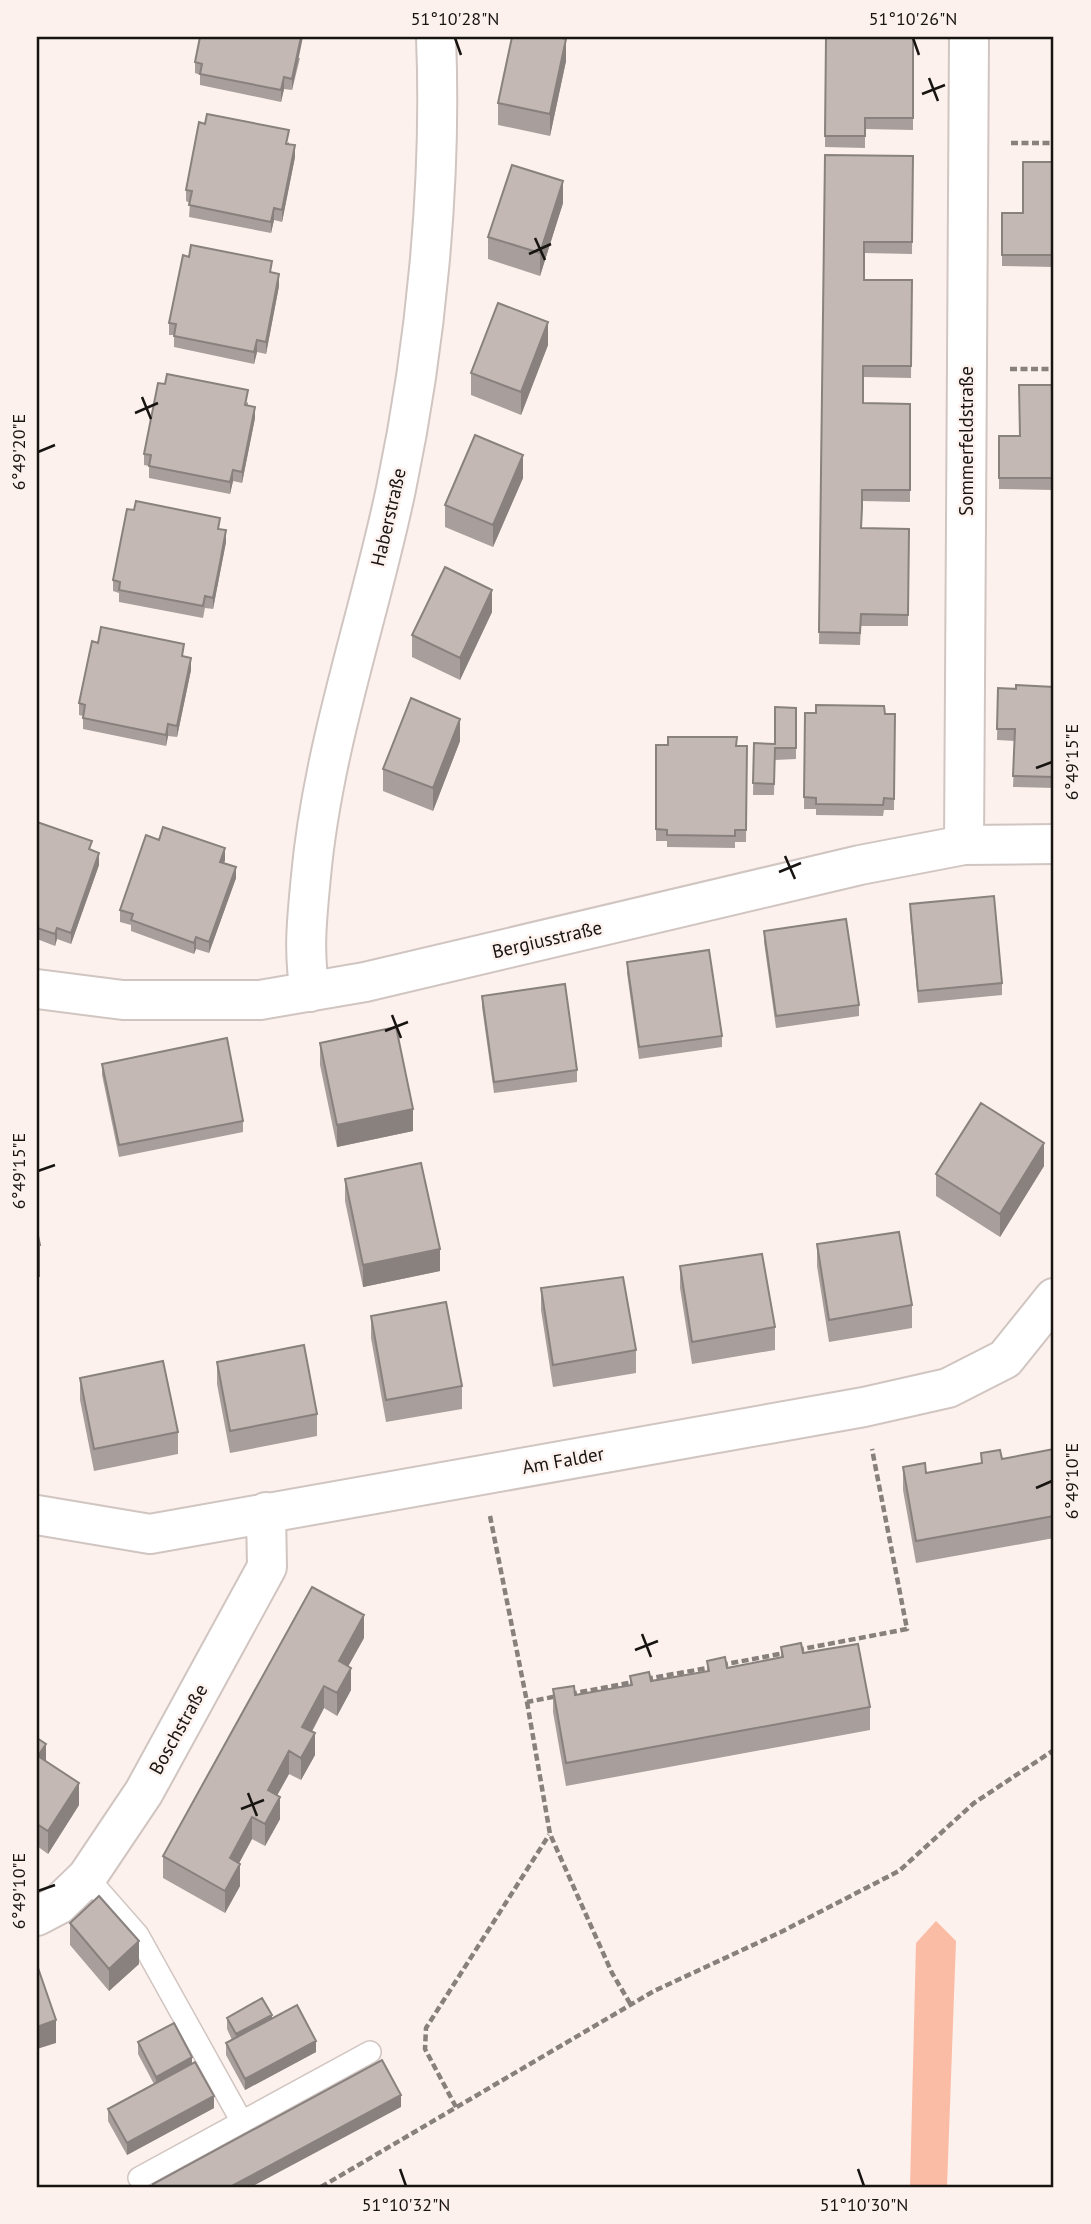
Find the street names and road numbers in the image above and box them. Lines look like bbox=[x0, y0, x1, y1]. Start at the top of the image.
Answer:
street label: Sommerfeldstraße bbox=[954, 366, 978, 516]
street label: Haberstraße bbox=[365, 466, 411, 568]
street label: Bergiusstraße bbox=[490, 915, 604, 963]
street label: Am Falder bbox=[520, 1441, 606, 1479]
street label: Boschstraße bbox=[143, 1680, 213, 1778]

